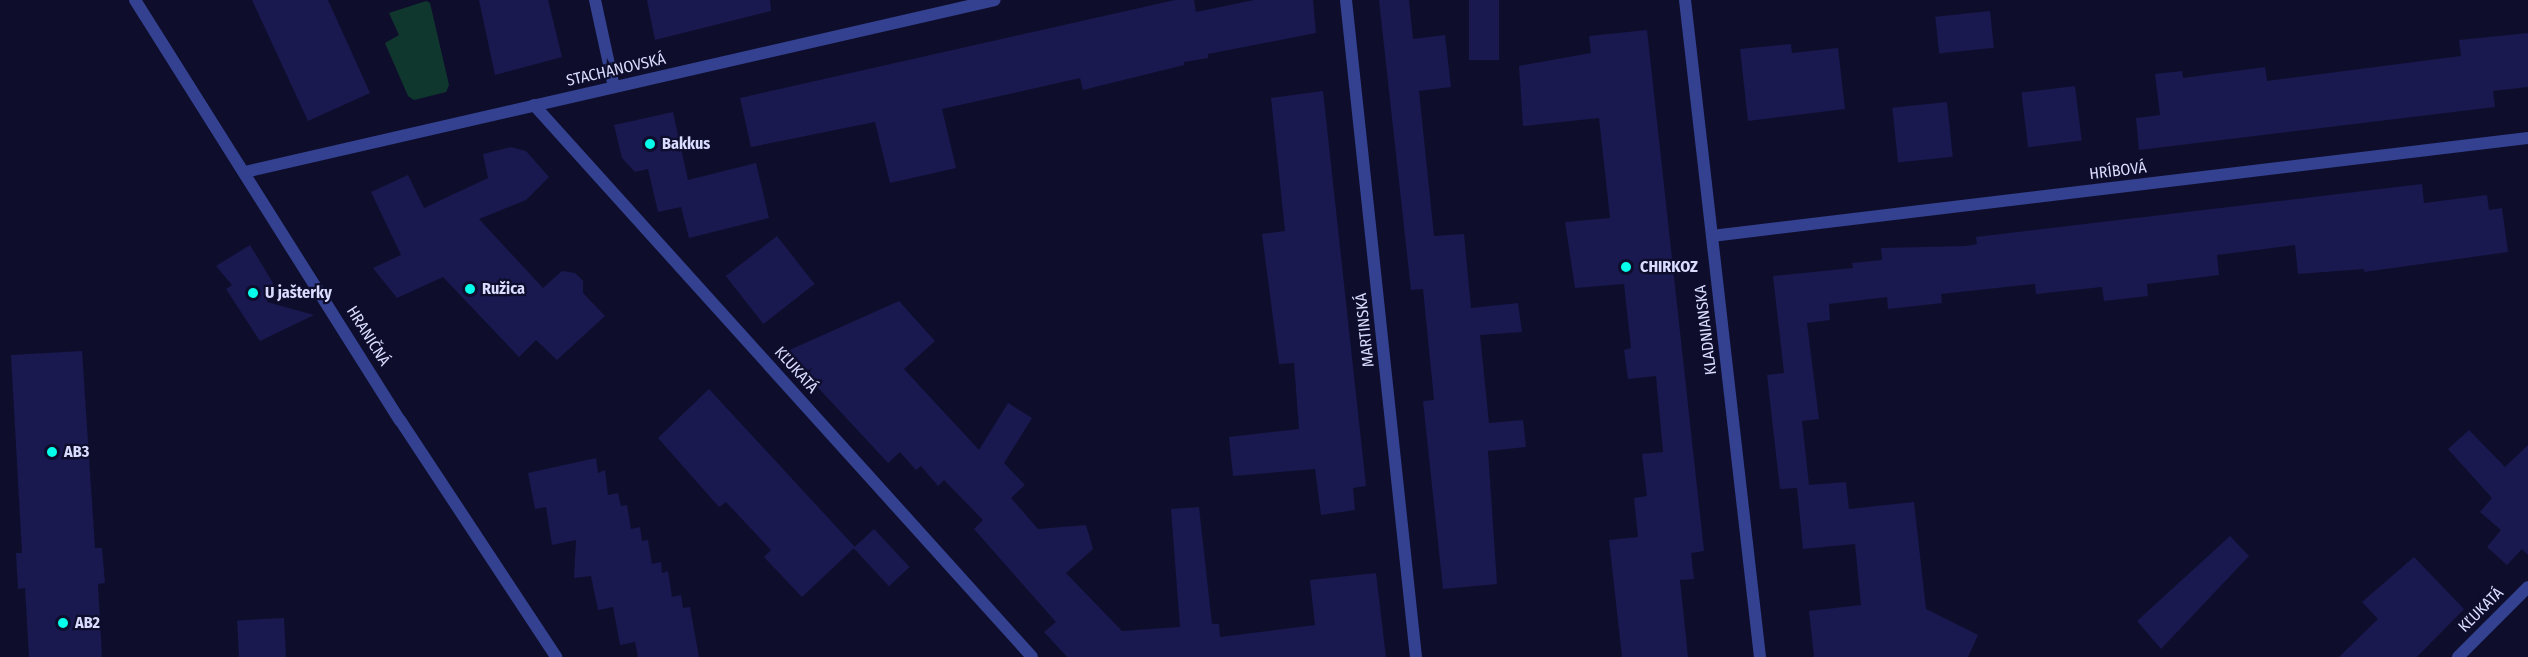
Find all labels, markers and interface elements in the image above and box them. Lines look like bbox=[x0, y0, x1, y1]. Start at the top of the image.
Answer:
street label: STACHANOVSKÁ bbox=[565, 49, 667, 91]
place label: Bakkus bbox=[662, 134, 710, 154]
marker: Bakkus bbox=[643, 137, 657, 151]
street label: HRÍBOVÁ bbox=[2088, 158, 2148, 184]
place label: CHIRKOZ bbox=[1640, 257, 1698, 277]
marker: CHIRKOZ bbox=[1617, 258, 1635, 276]
place label: Ružica bbox=[482, 279, 525, 299]
marker: Ružica bbox=[463, 282, 477, 296]
place label: U jašterky bbox=[265, 283, 332, 303]
street label: KLADNIANSKA bbox=[1691, 284, 1721, 376]
marker: U jašterky bbox=[246, 286, 260, 300]
street label: MARTINSKÁ bbox=[1352, 292, 1378, 368]
street label: HRANIČNÁ bbox=[342, 303, 394, 369]
street label: KĽUKATÁ bbox=[770, 343, 822, 397]
place label: AB3 bbox=[64, 442, 89, 462]
marker: AB3 bbox=[45, 445, 59, 459]
street label: KĽUKATÁ bbox=[2455, 584, 2507, 636]
place label: AB2 bbox=[75, 613, 100, 633]
marker: AB2 bbox=[56, 616, 70, 630]

